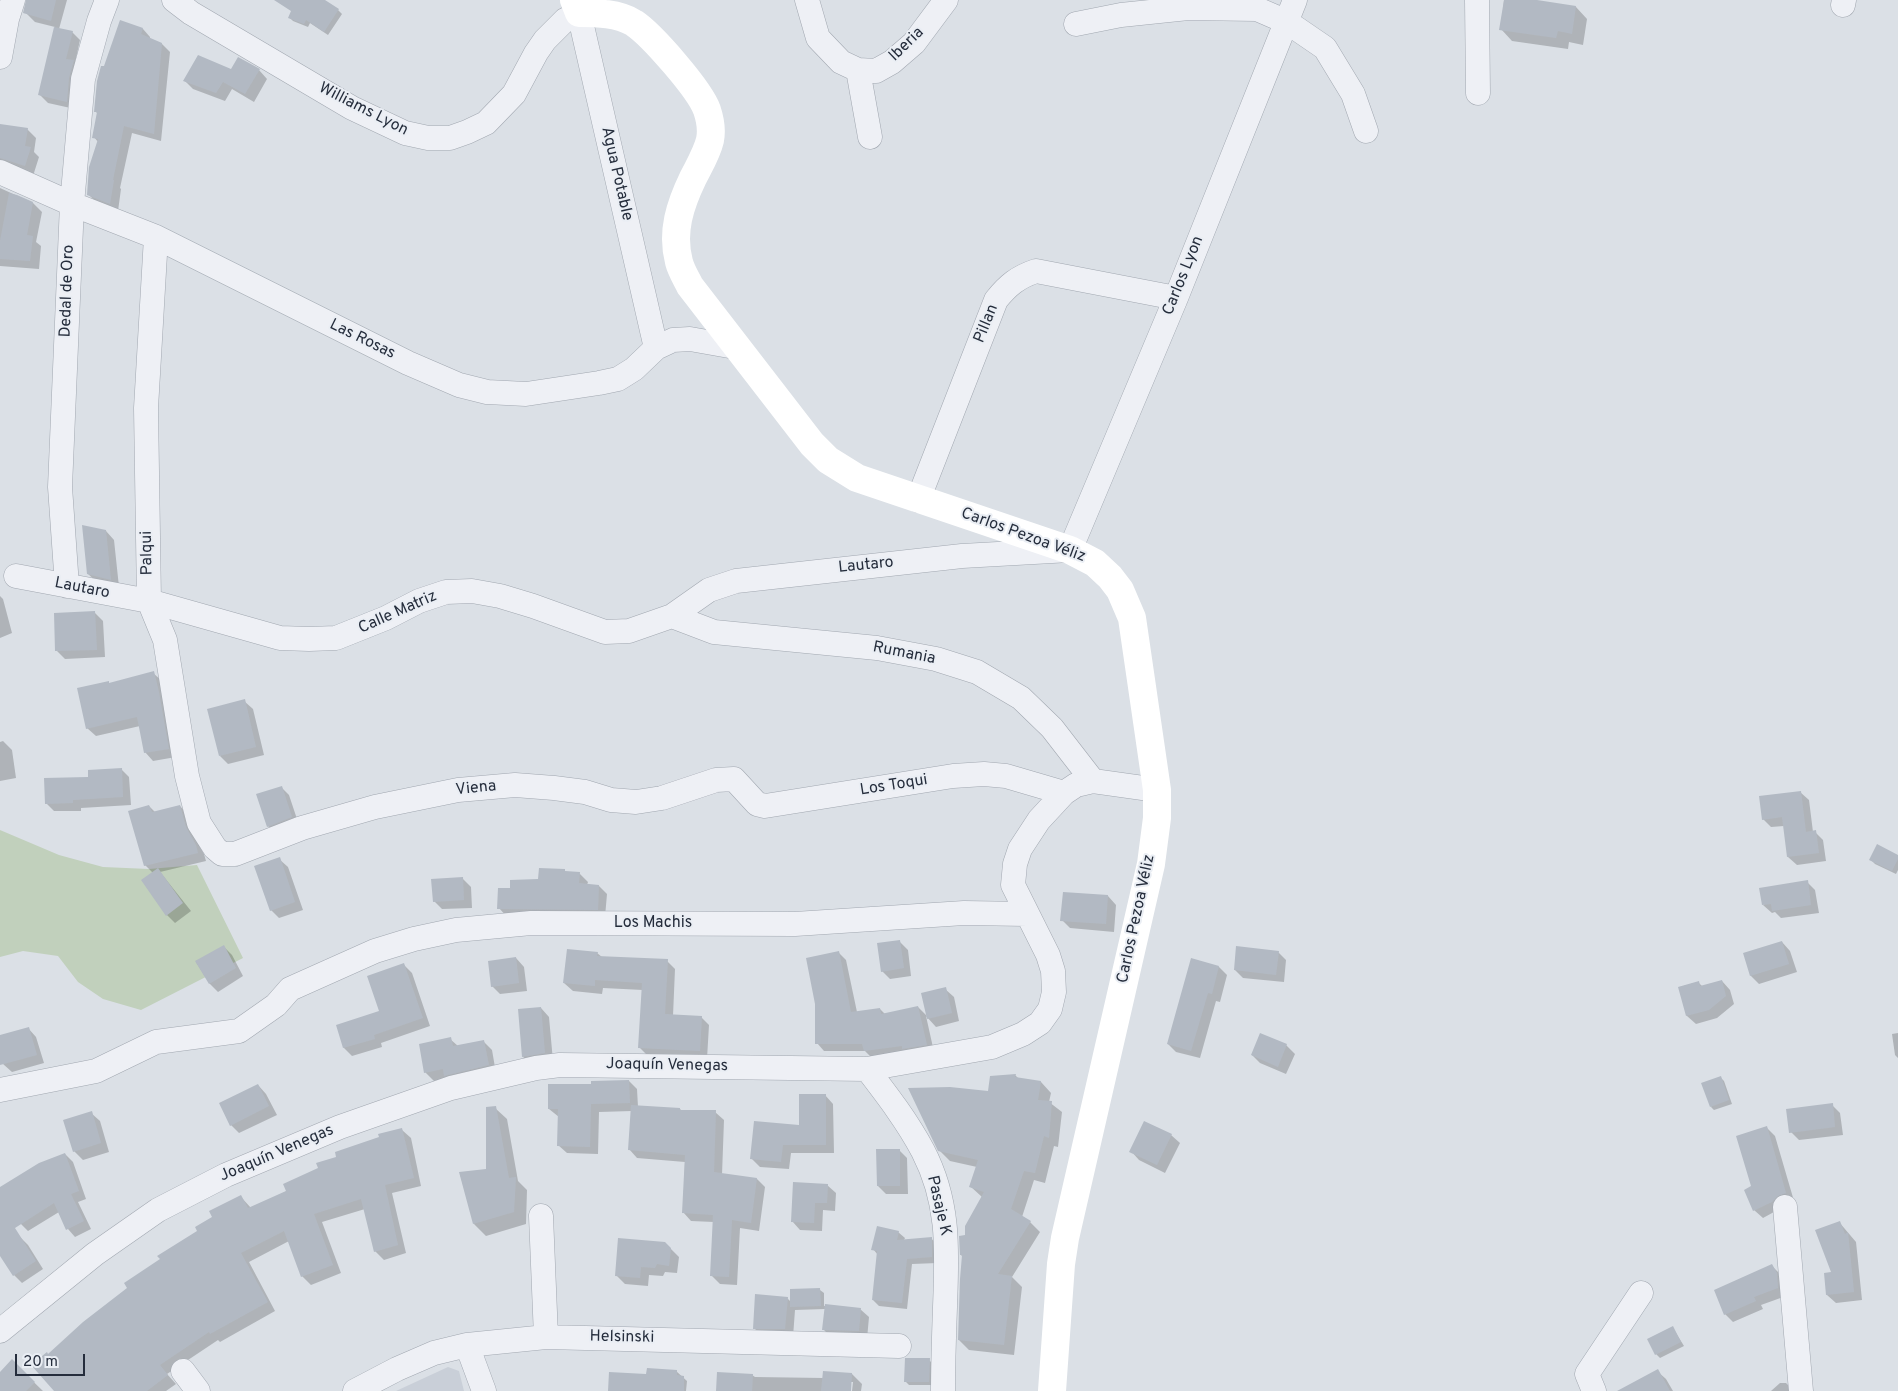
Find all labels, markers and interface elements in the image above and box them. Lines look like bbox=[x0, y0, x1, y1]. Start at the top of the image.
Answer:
street label: Iberia bbox=[886, 24, 928, 66]
street label: Williams Lyon bbox=[315, 79, 411, 141]
street label: Agua Potable bbox=[596, 125, 636, 223]
street label: Carlos Lyon bbox=[1159, 234, 1209, 318]
street label: Dedal de Oro bbox=[57, 244, 79, 338]
street label: Pillan bbox=[971, 302, 1003, 346]
street label: Las Rosas bbox=[326, 316, 398, 364]
street label: Carlos Pezoa Véliz bbox=[958, 505, 1088, 567]
street label: Palqui bbox=[138, 531, 158, 575]
street label: Lautaro bbox=[837, 554, 895, 578]
street label: Lautaro bbox=[53, 574, 111, 604]
street label: Calle Matriz bbox=[356, 587, 440, 639]
street label: Rumania bbox=[871, 639, 937, 669]
street label: Los Toqui bbox=[859, 771, 929, 801]
street label: Viena bbox=[455, 777, 497, 801]
street label: Carlos Pezoa Véliz bbox=[1114, 853, 1160, 985]
street label: Los Machis bbox=[614, 914, 692, 934]
street label: Joaquín Venegas bbox=[606, 1055, 728, 1077]
street label: Joaquín Venegas bbox=[217, 1121, 337, 1187]
street label: Pasaje K bbox=[922, 1174, 954, 1238]
street label: Helsinski bbox=[590, 1328, 654, 1348]
scale bar bbox=[18, 1344, 88, 1376]
text: 20 m bbox=[23, 1353, 58, 1372]

